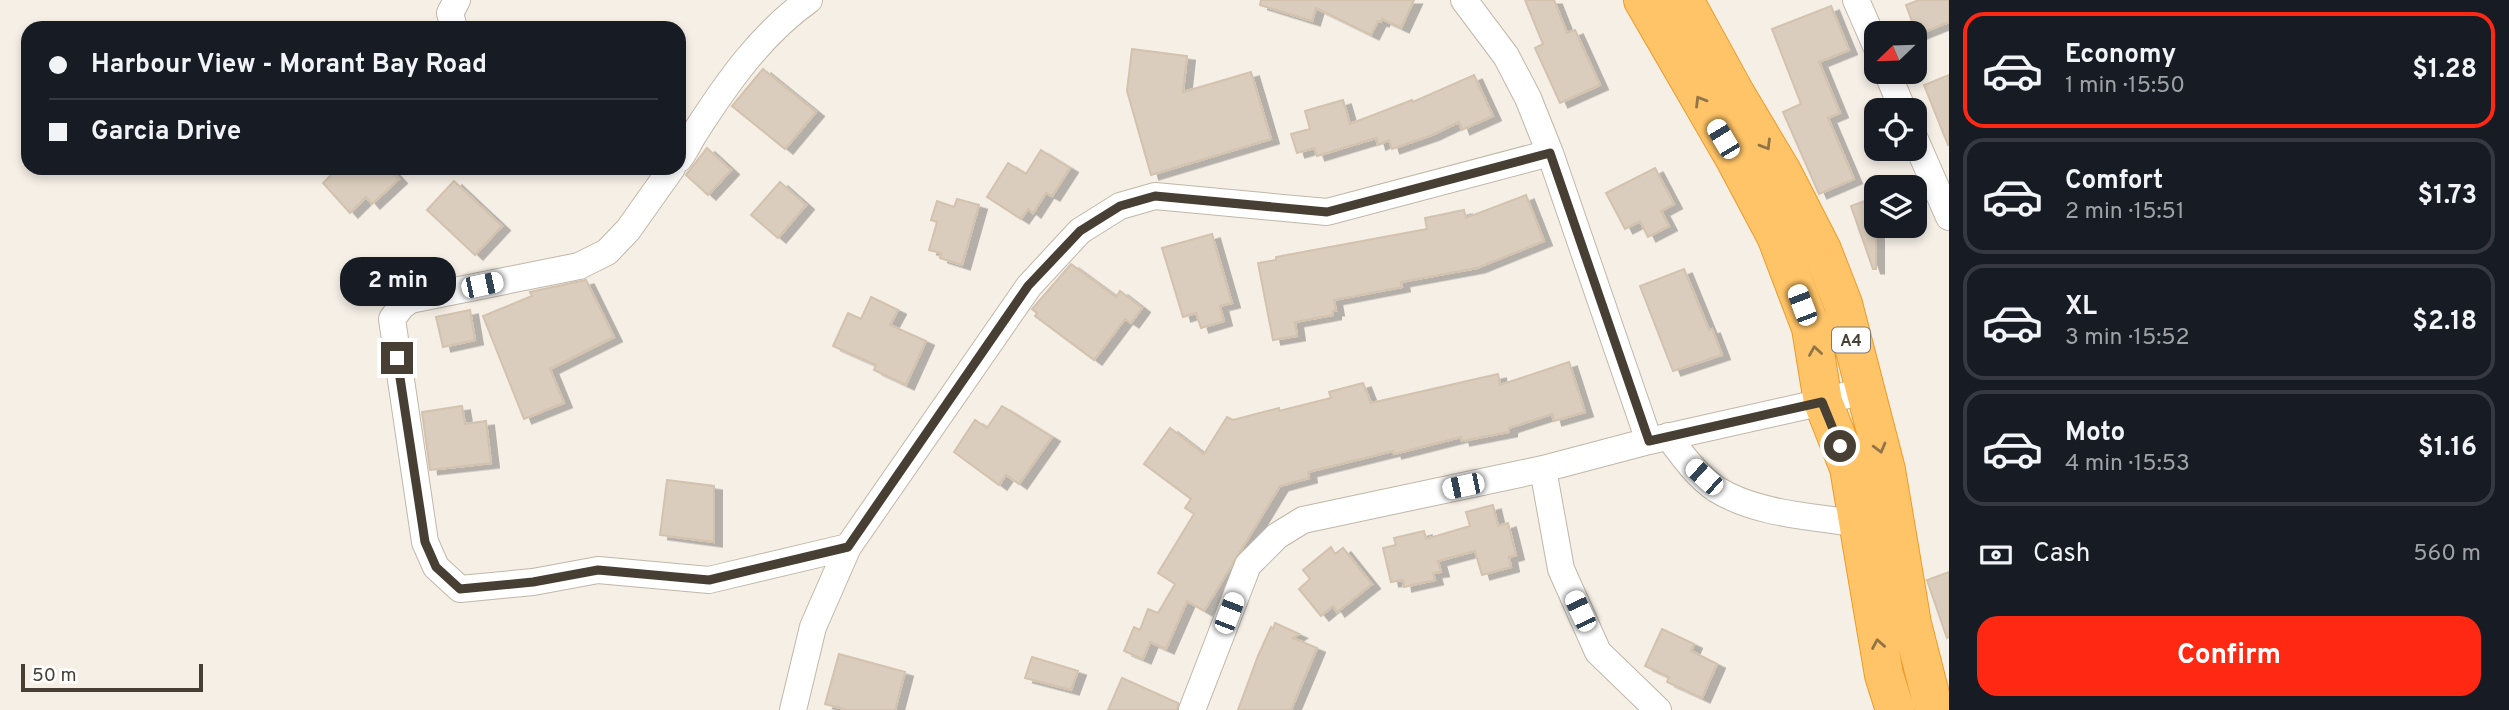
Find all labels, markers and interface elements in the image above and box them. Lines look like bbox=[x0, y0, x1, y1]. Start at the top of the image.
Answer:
north arrow bbox=[1864, 21, 1927, 84]
map controls bbox=[1864, 21, 1927, 238]
icon: car bbox=[1981, 39, 2044, 102]
text: Economy bbox=[2065, 39, 2176, 72]
text: Harbour View - Morant Bay Road bbox=[91, 49, 487, 82]
text: $1.28 bbox=[2412, 54, 2477, 87]
text: 1 min · 15:50 bbox=[2065, 72, 2185, 101]
one-way arrow bbox=[1696, 96, 1709, 109]
button: locate bbox=[1864, 98, 1927, 161]
text: Garcia Drive bbox=[91, 116, 241, 149]
car bbox=[1704, 116, 1743, 162]
one-way arrow bbox=[1757, 138, 1770, 151]
icon: car bbox=[1981, 165, 2044, 228]
text: Comfort bbox=[2065, 165, 2163, 198]
button: layers bbox=[1864, 175, 1927, 238]
text: $1.73 bbox=[2418, 180, 2477, 213]
text: 2 min · 15:51 bbox=[2065, 198, 2184, 227]
callout: 2 min bbox=[339, 256, 455, 306]
text: 2 min bbox=[368, 267, 428, 296]
car bbox=[460, 270, 505, 300]
car bbox=[1785, 282, 1820, 328]
icon: car bbox=[1981, 291, 2044, 354]
text: XL bbox=[2065, 291, 2097, 324]
text: $2.18 bbox=[2412, 306, 2477, 339]
text: 3 min · 15:52 bbox=[2065, 324, 2190, 353]
road number: A4 bbox=[1832, 328, 1870, 352]
route end bbox=[381, 342, 413, 374]
one-way arrow bbox=[1808, 345, 1823, 357]
icon: car bbox=[1981, 417, 2044, 480]
text: Moto bbox=[2065, 417, 2125, 450]
route start bbox=[1824, 430, 1856, 462]
text: $1.16 bbox=[2418, 432, 2477, 465]
one-way arrow bbox=[1872, 442, 1886, 454]
text: 4 min · 15:53 bbox=[2065, 450, 2190, 479]
car bbox=[1682, 455, 1727, 499]
car bbox=[1441, 471, 1486, 501]
icon: cash bbox=[1977, 536, 2015, 574]
text: Cash bbox=[2033, 538, 2090, 571]
text: 560 m bbox=[2413, 540, 2481, 569]
car bbox=[1562, 588, 1599, 634]
car bbox=[1212, 590, 1247, 636]
button: Confirm bbox=[1977, 616, 2481, 696]
one-way arrow bbox=[1872, 638, 1887, 650]
scale bar bbox=[21, 661, 203, 693]
text: 50 m bbox=[32, 664, 77, 688]

